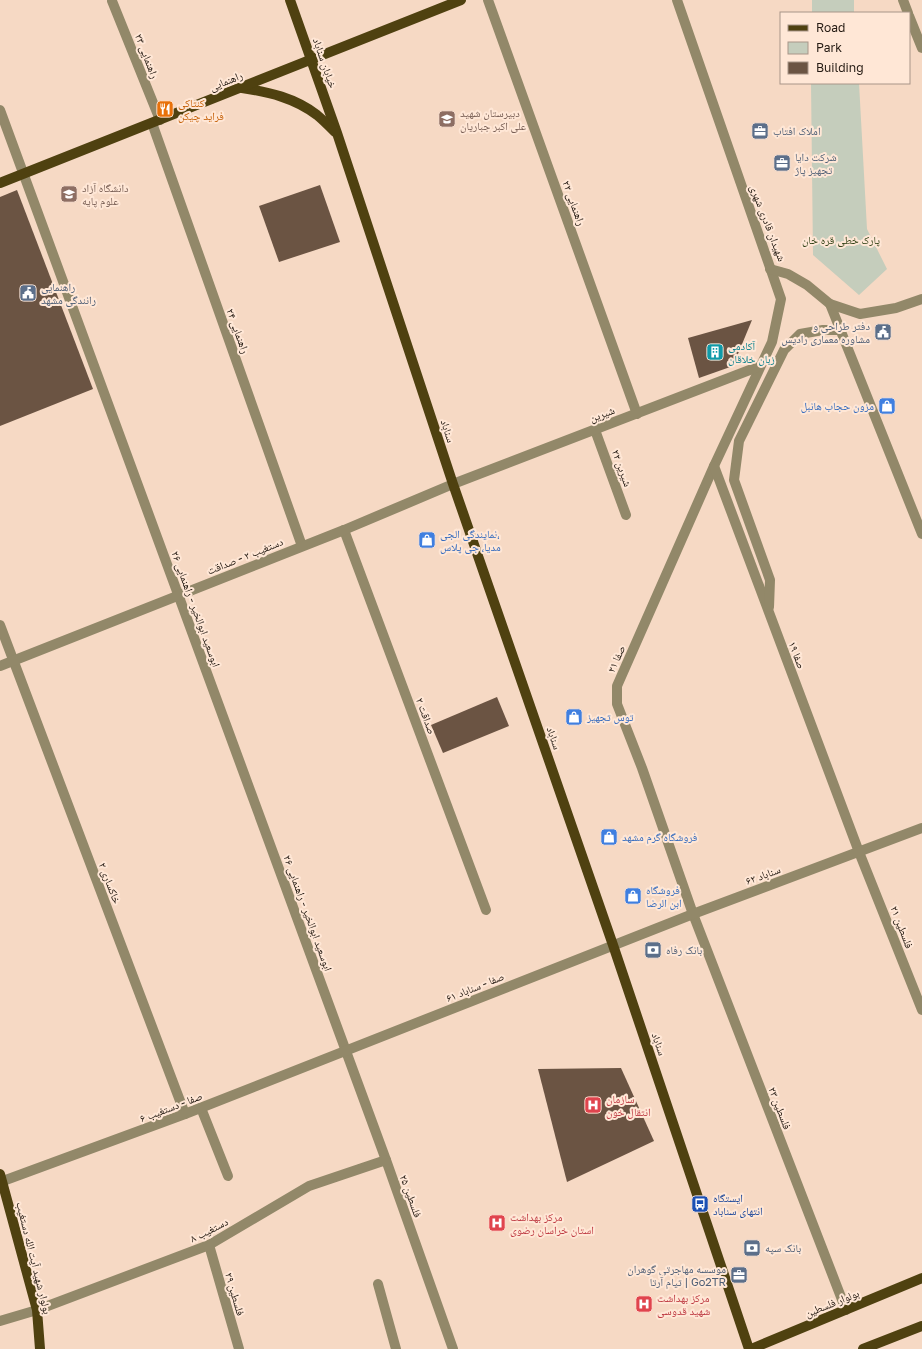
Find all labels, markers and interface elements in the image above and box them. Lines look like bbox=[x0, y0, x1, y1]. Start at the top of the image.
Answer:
legend bbox=[780, 12, 910, 84]
text: Road bbox=[816, 20, 845, 35]
street label: راهنمایی ۲۳ bbox=[132, 32, 162, 80]
street label: خیابان سناباد bbox=[310, 36, 340, 90]
text: Park bbox=[816, 40, 842, 55]
text: Building bbox=[816, 60, 864, 75]
street label: راهنمایی bbox=[207, 68, 245, 94]
place label: کنتاکی فراید چیکن bbox=[178, 96, 224, 123]
restaurant icon: کنتاکی فراید چیکن bbox=[155, 99, 175, 119]
place label: دبیرستان شهید علی اکبر جباریان bbox=[460, 106, 527, 133]
school or university icon: دبیرستان شهید علی اکبر جباریان bbox=[437, 109, 457, 129]
office icon: املاک افتاب bbox=[750, 121, 770, 141]
place label: املاک افتاب bbox=[773, 124, 821, 137]
place label: شرکت دایا تجهیز پاژ bbox=[794, 150, 837, 177]
office icon: شرکت دایا تجهیز پاژ bbox=[772, 153, 792, 173]
street label: راهنمایی ۲۲ bbox=[559, 179, 589, 227]
place label: دانشگاه آزاد علوم پایه bbox=[82, 181, 129, 208]
street label: شهیدان قادری شهری bbox=[747, 183, 789, 263]
school or university icon: دانشگاه آزاد علوم پایه bbox=[59, 184, 79, 204]
park label: پارک خطی قره خان bbox=[802, 233, 880, 247]
place label: راهنمایی رانندگی مشهد bbox=[41, 280, 96, 307]
public building icon: راهنمایی رانندگی مشهد bbox=[18, 283, 38, 303]
street label: راهنمایی ۲۴ bbox=[223, 307, 253, 355]
place label: دفتر طراحی و مشاوره معماری رادیس bbox=[781, 319, 870, 346]
public building icon: دفتر طراحی و مشاوره معماری رادیس bbox=[873, 322, 893, 342]
place label: آکادمی زبان خلاقان bbox=[728, 339, 775, 366]
building icon: آکادمی زبان خلاقان bbox=[705, 342, 725, 362]
shop icon: مزون حجاب هانبل bbox=[877, 396, 897, 416]
place label: مزون حجاب هانبل bbox=[801, 399, 874, 413]
street label: شیرین bbox=[587, 403, 617, 425]
street label: سناباد bbox=[438, 418, 458, 444]
street label: شیرین ۲۲ bbox=[609, 448, 635, 488]
place label: نمایندگی الجی، مدیا، جی پلاس bbox=[440, 527, 501, 554]
shop icon: نمایندگی الجی، مدیا، جی پلاس bbox=[417, 530, 437, 550]
street label: دستغیب ۲ - صداقت bbox=[205, 534, 285, 577]
street label: ابوسعید ابوالخیر - راهنمایی ۲۶ bbox=[168, 549, 224, 669]
street label: صفا ۱۹ bbox=[786, 639, 809, 670]
street label: صفا ۲۱ bbox=[604, 643, 627, 674]
street label: صداقت ۲ bbox=[414, 696, 439, 736]
shop icon: توس تجهیز bbox=[564, 707, 584, 727]
place label: توس تجهیز bbox=[586, 710, 634, 724]
street label: سناباد bbox=[544, 725, 564, 751]
shop icon: فروشگاه گرم مشهد bbox=[599, 827, 619, 847]
place label: فروشگاه گرم مشهد bbox=[622, 830, 698, 844]
street label: ابوسعید ابوالخیر - راهنمایی ۲۶ bbox=[280, 853, 336, 973]
street label: خاکساری ۲ bbox=[96, 860, 124, 906]
street label: سناباد ۶۲ bbox=[744, 862, 782, 887]
place label: فروشگاه ابن الرضا bbox=[646, 883, 682, 910]
shop icon: فروشگاه ابن الرضا bbox=[623, 886, 643, 906]
street label: فلسطین ۲۱ bbox=[887, 904, 917, 951]
bank icon: بانک رفاه bbox=[643, 940, 663, 960]
place label: بانک رفاه bbox=[666, 943, 702, 956]
street label: صفا - سناباد ۶۱ bbox=[444, 969, 506, 1004]
street label: سناباد bbox=[649, 1031, 669, 1057]
street label: فلسطین ۲۳ bbox=[765, 1085, 795, 1132]
street label: صفا - دستغیب ۶ bbox=[138, 1089, 204, 1125]
place label: سازمان انتقال خون bbox=[606, 1092, 651, 1119]
hospital icon: سازمان انتقال خون bbox=[583, 1095, 603, 1115]
street label: فلسطین ۲۵ bbox=[397, 1173, 425, 1220]
place label: ايستگاه انتهای سناباد bbox=[713, 1191, 763, 1218]
bus stop icon: ايستگاه انتهای سناباد bbox=[690, 1194, 710, 1214]
street label: بولوار شهید آیت الله دستغیب bbox=[14, 1200, 55, 1316]
place label: مرکز بهداشت استان خراسان رضوی bbox=[510, 1210, 594, 1237]
hospital icon: مرکز بهداشت استان خراسان رضوی bbox=[487, 1213, 507, 1233]
street label: دستغیب ۸ bbox=[188, 1214, 231, 1245]
bank icon: بانک سپه bbox=[742, 1238, 762, 1258]
place label: بانک سپه bbox=[765, 1241, 801, 1255]
place label: موسسه مهاجرتی گوهران تیام آرتا | Go2TR bbox=[627, 1262, 726, 1289]
office icon: موسسه مهاجرتی گوهران تیام آرتا | Go2TR bbox=[729, 1265, 749, 1285]
street label: فلسطین ۲۹ bbox=[222, 1271, 248, 1318]
street label: بولوار فلسطین bbox=[803, 1286, 861, 1320]
place label: مرکز بهداشت شهید قدوسی bbox=[657, 1291, 710, 1318]
hospital icon: مرکز بهداشت شهید قدوسی bbox=[634, 1294, 654, 1314]

